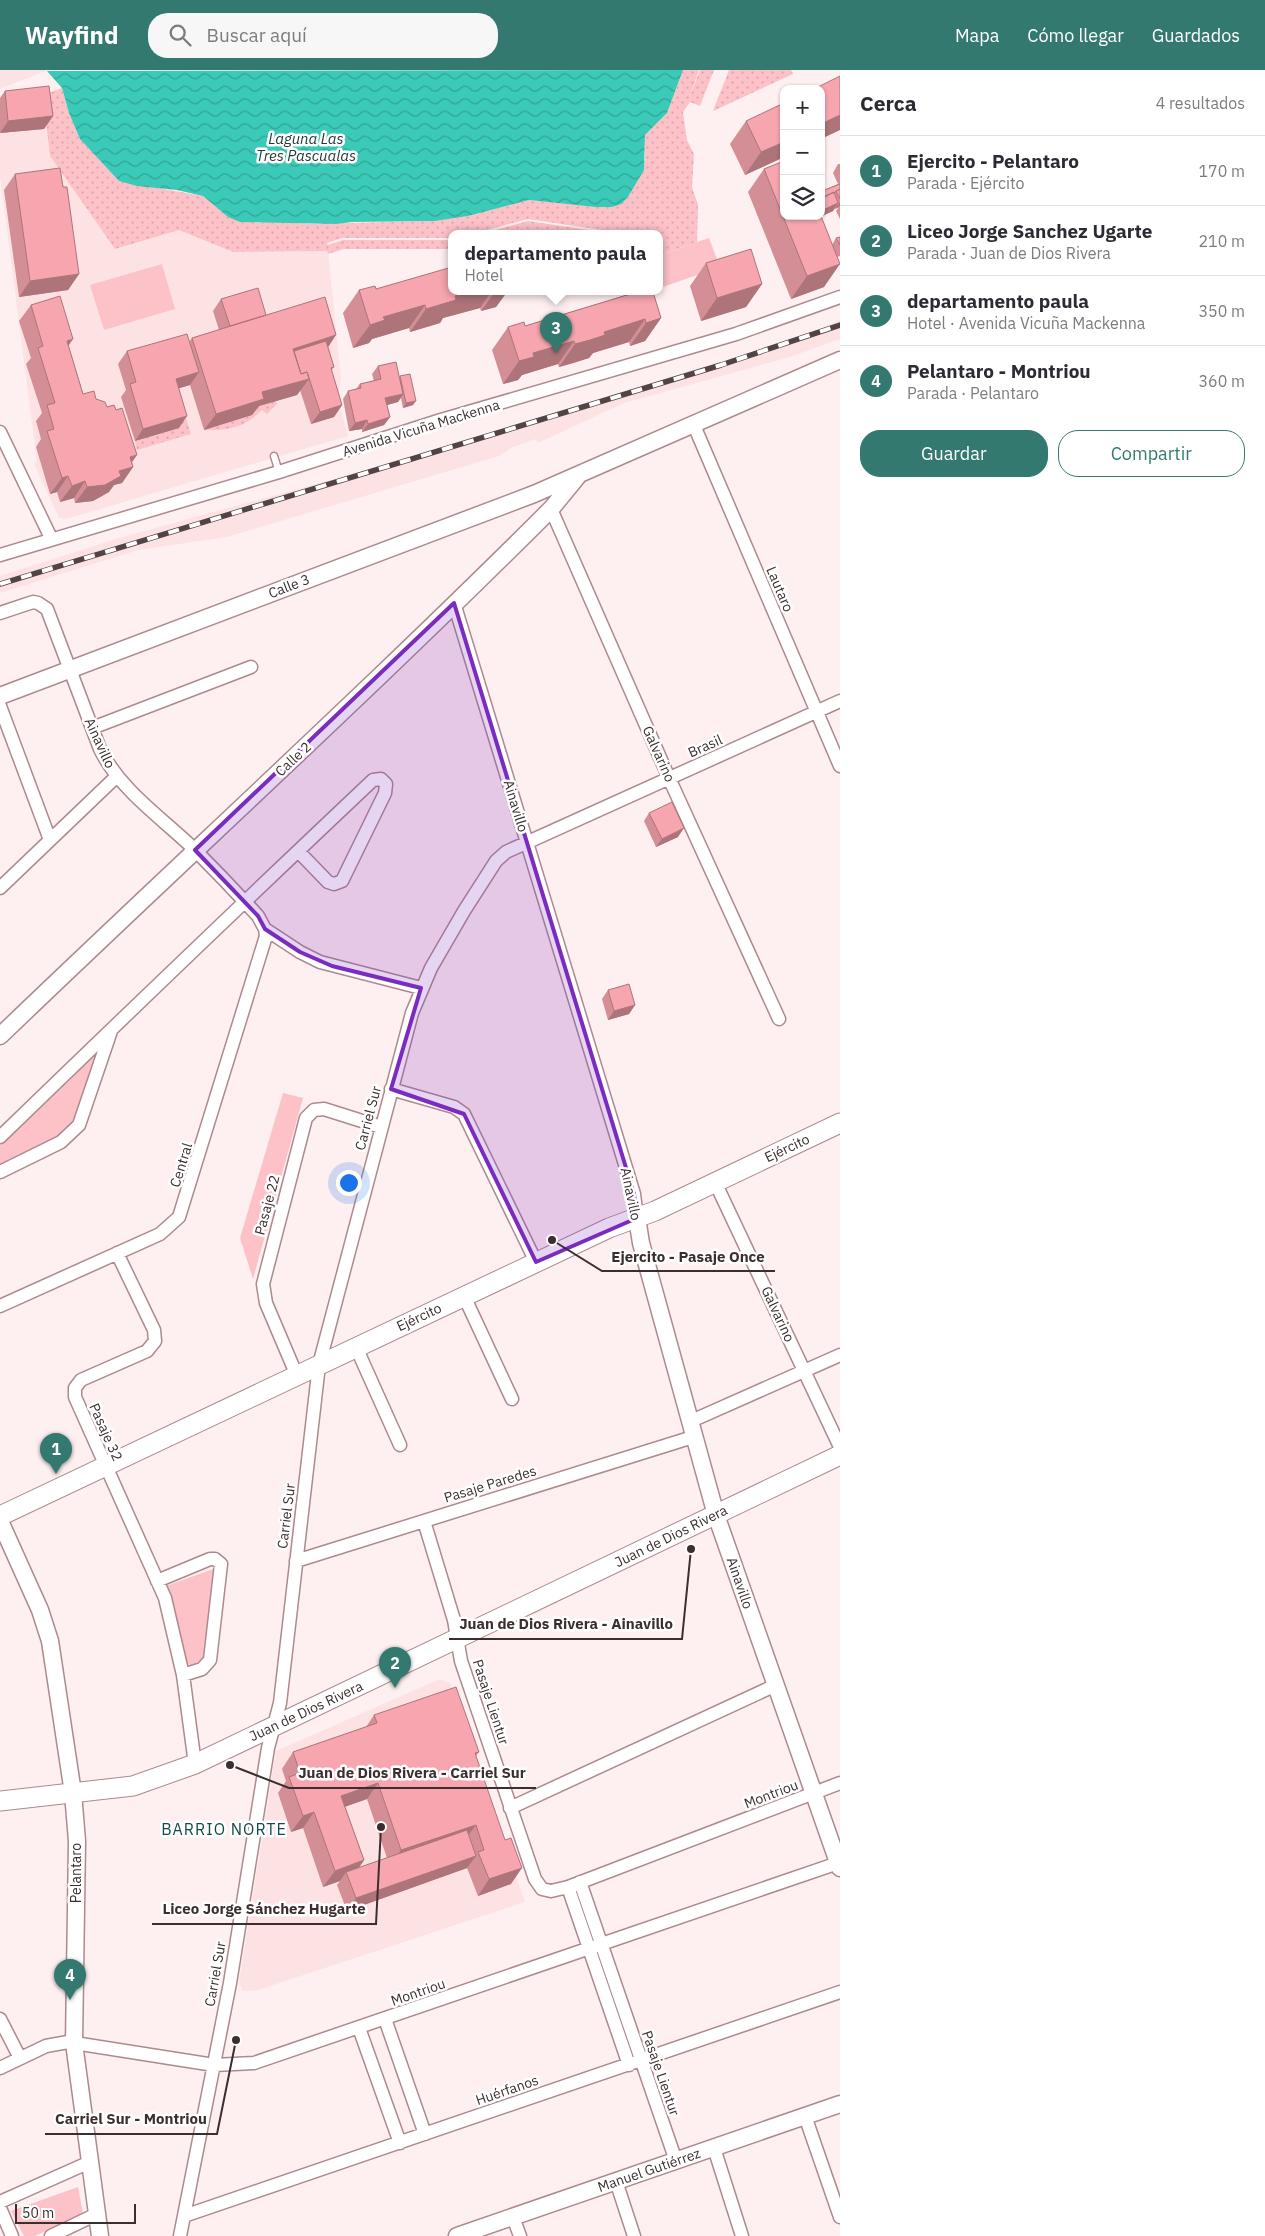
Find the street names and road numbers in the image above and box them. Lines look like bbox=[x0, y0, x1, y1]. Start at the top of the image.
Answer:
street label: Avenida Vicuña Mackenna bbox=[340, 395, 502, 460]
street label: Lautaro bbox=[762, 564, 798, 615]
street label: Calle 3 bbox=[266, 570, 312, 602]
street label: Ainavillo bbox=[81, 715, 120, 771]
street label: Galvarino bbox=[639, 723, 679, 785]
street label: Brasil bbox=[685, 730, 725, 762]
street label: Calle 2 bbox=[271, 738, 315, 780]
street label: Ainavillo bbox=[500, 778, 532, 834]
street label: Carriel Sur bbox=[351, 1084, 385, 1152]
street label: Ejército bbox=[762, 1130, 813, 1166]
street label: Central bbox=[166, 1140, 196, 1189]
street label: Ainavillo bbox=[617, 1166, 645, 1222]
street label: Pasaje 22 bbox=[250, 1173, 284, 1237]
street label: Galvarino bbox=[757, 1283, 799, 1345]
street label: Ejército bbox=[394, 1299, 445, 1335]
street label: Pasaje 32 bbox=[85, 1400, 127, 1464]
street label: Pasaje Paredes bbox=[442, 1461, 539, 1507]
street label: Carriel Sur bbox=[273, 1482, 299, 1550]
street label: Juan de Dios Rivera bbox=[612, 1501, 731, 1571]
street label: Ainavillo bbox=[723, 1555, 757, 1611]
street label: Pasaje Lientur bbox=[469, 1657, 513, 1747]
street label: Juan de Dios Rivera bbox=[246, 1677, 366, 1745]
street label: Montriou bbox=[741, 1775, 801, 1813]
street label: Pelantaro bbox=[67, 1843, 85, 1903]
street label: Carriel Sur bbox=[200, 1940, 230, 2008]
street label: Montriou bbox=[388, 1974, 448, 2010]
street label: Pasaje Lientur bbox=[638, 2028, 684, 2118]
street label: Huérfanos bbox=[473, 2071, 541, 2109]
street label: Manuel Gutiérrez bbox=[595, 2144, 703, 2196]

